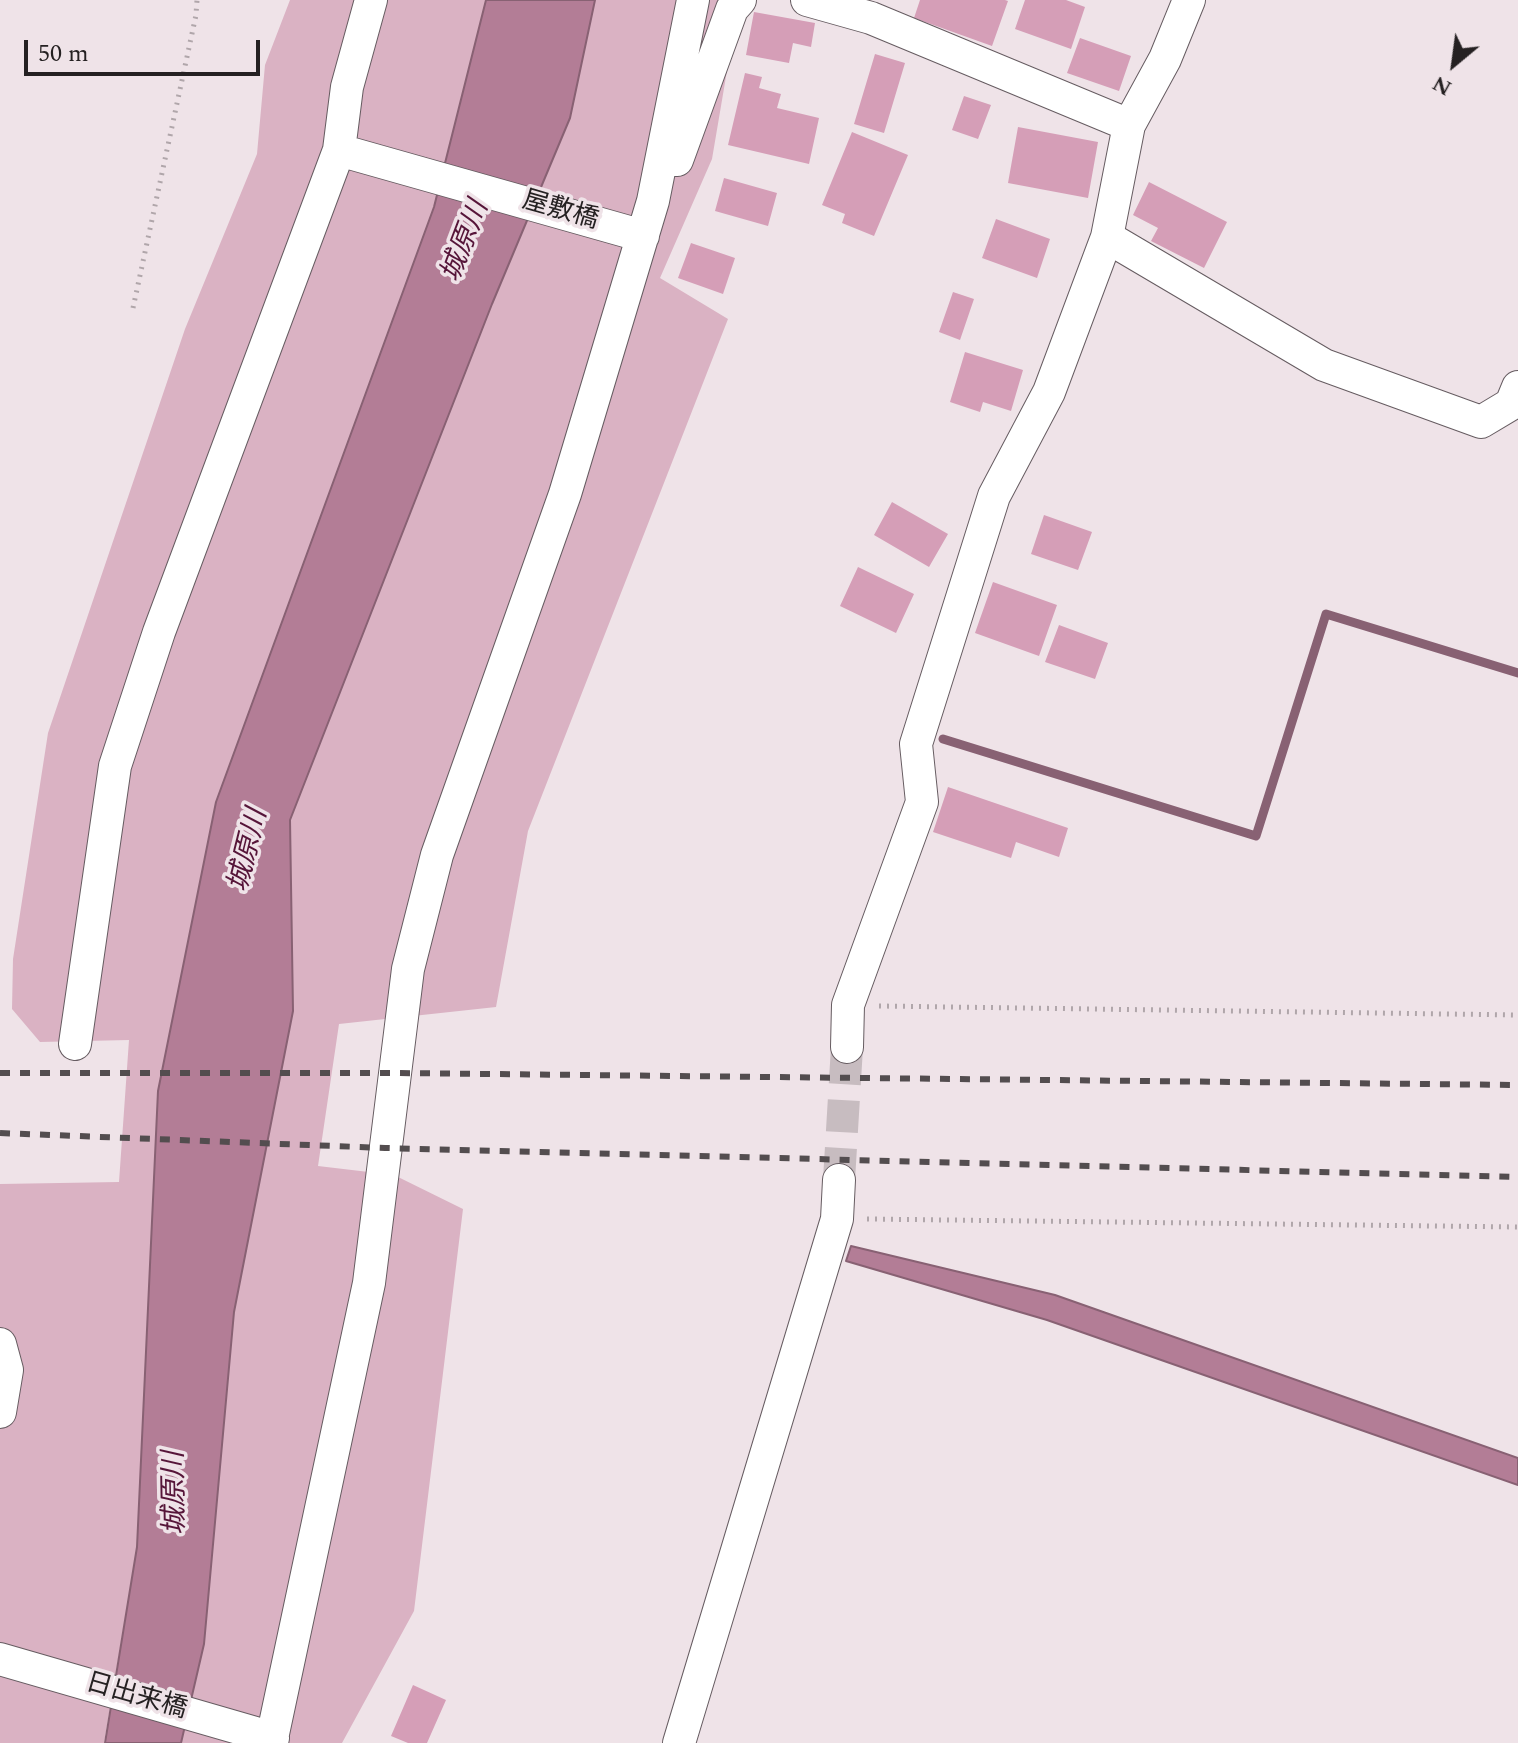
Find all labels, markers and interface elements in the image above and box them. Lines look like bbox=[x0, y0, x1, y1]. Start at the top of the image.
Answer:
scale bar bbox=[28, 24, 264, 74]
north arrow bbox=[1414, 24, 1494, 104]
text: 50 m bbox=[38, 36, 89, 72]
text: N bbox=[1426, 67, 1458, 104]
street label: 屋敷橋 bbox=[518, 186, 602, 238]
water label: 城原川 bbox=[436, 197, 498, 287]
water label: 城原川 bbox=[224, 806, 276, 896]
water label: 城原川 bbox=[159, 1451, 195, 1535]
street label: 日出来橋 bbox=[82, 1669, 190, 1727]

